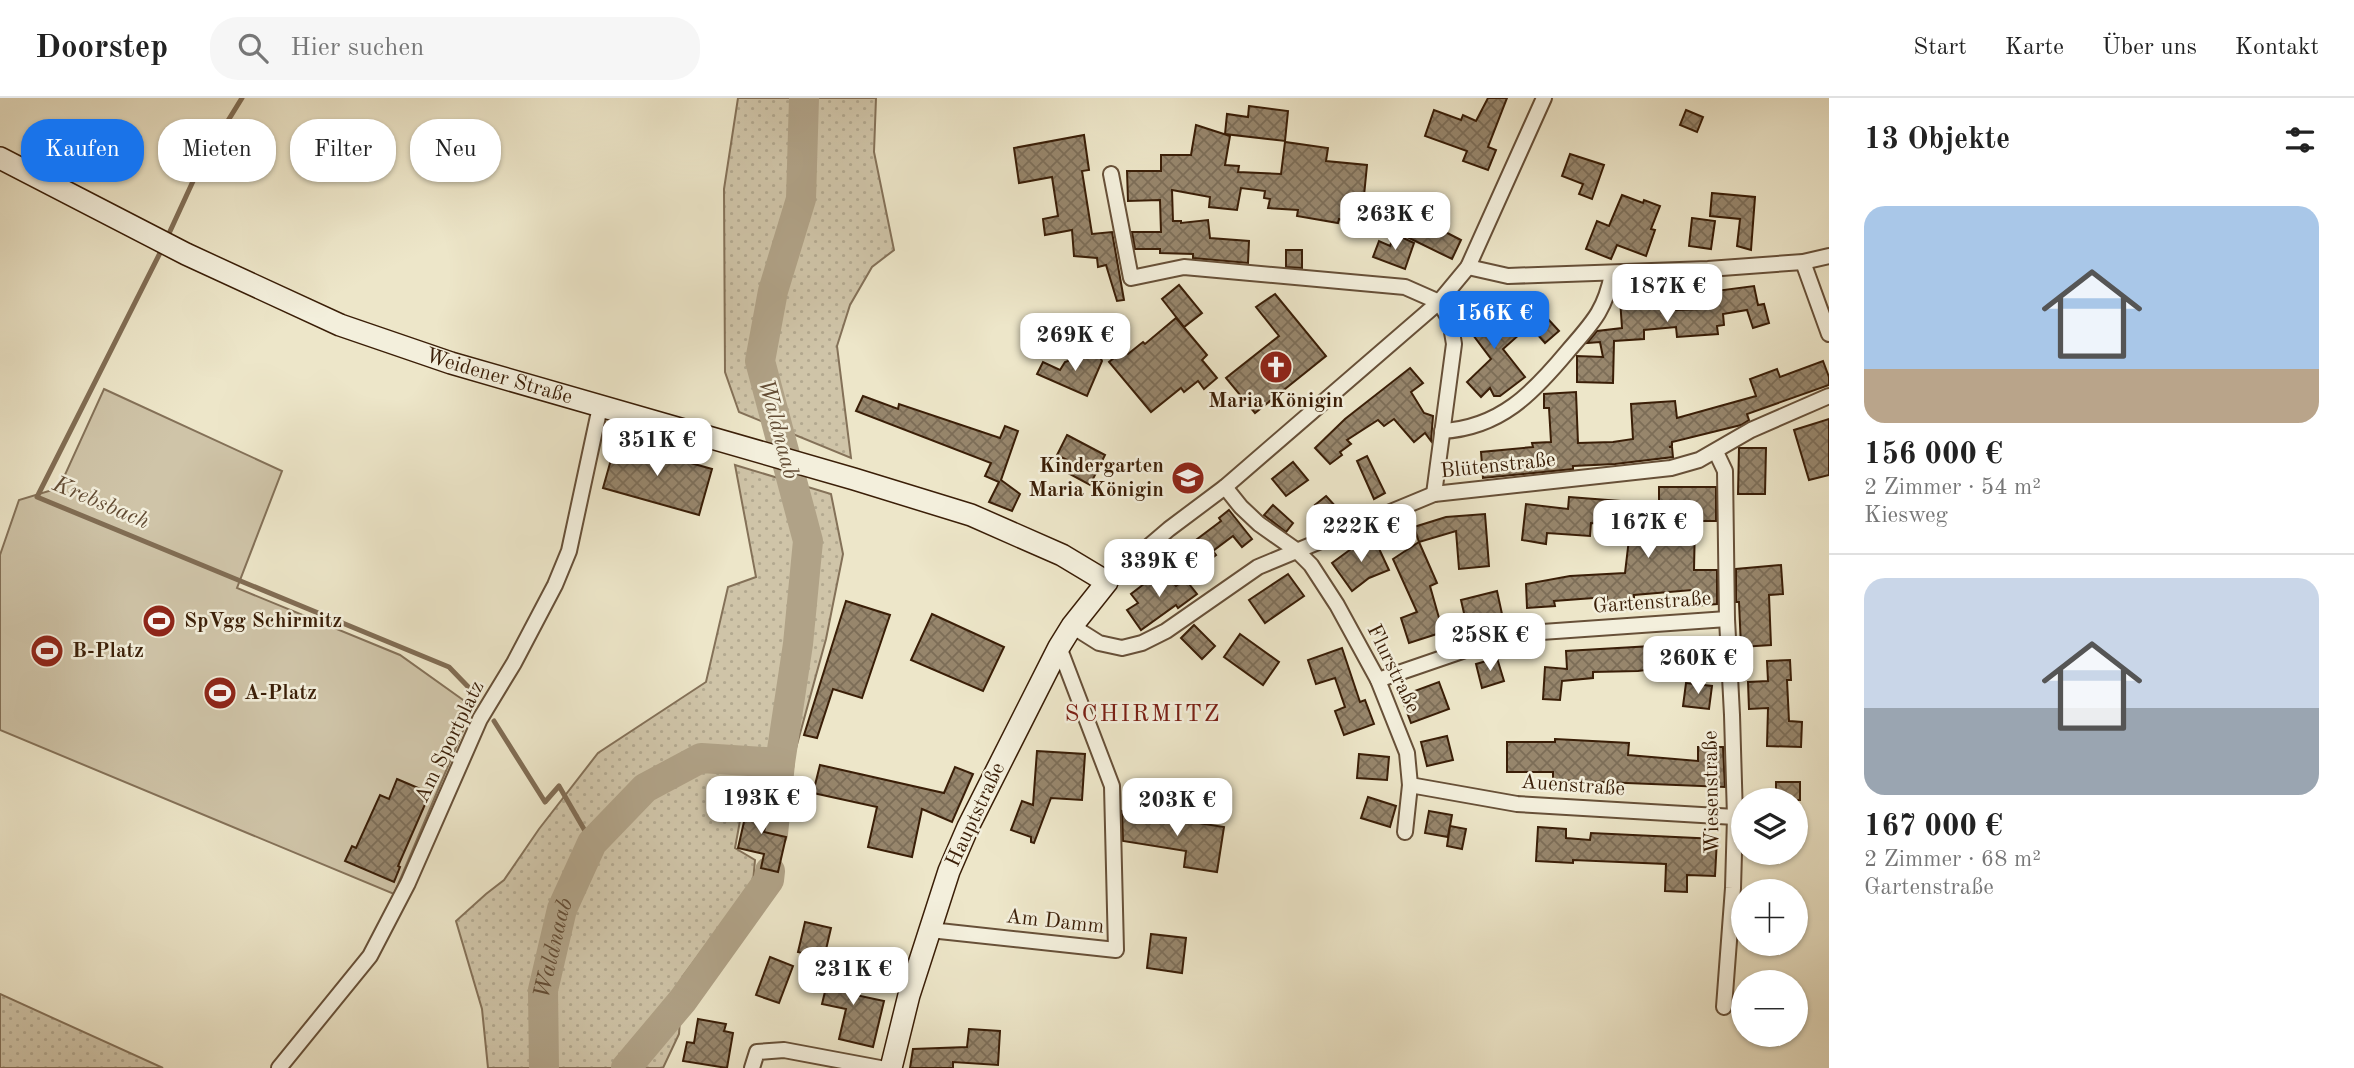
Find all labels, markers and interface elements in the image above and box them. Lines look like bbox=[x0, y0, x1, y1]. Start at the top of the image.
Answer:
search box bbox=[210, 17, 700, 80]
icon: search bbox=[234, 29, 272, 67]
text: Doorstep bbox=[35, 32, 168, 65]
text: Hier suchen bbox=[290, 35, 424, 61]
text: Start bbox=[1913, 36, 1967, 60]
text: Karte bbox=[2005, 36, 2064, 60]
text: Über uns bbox=[2102, 36, 2197, 60]
text: Kontakt bbox=[2235, 36, 2319, 60]
chip: Kaufen bbox=[21, 119, 144, 182]
chip: Mieten bbox=[158, 119, 276, 182]
chip: Filter bbox=[290, 119, 396, 182]
chip: Neu bbox=[410, 119, 501, 182]
icon: filters bbox=[2281, 121, 2319, 159]
text: 13 Objekte bbox=[1864, 125, 2010, 155]
pin: 263K € bbox=[1338, 192, 1452, 252]
text: 263K € bbox=[1356, 203, 1434, 226]
icon: home bbox=[2029, 251, 2155, 377]
pin: 187K € bbox=[1610, 264, 1724, 324]
text: 187K € bbox=[1628, 275, 1706, 298]
pin: 156K € bbox=[1437, 292, 1551, 351]
text: 156K € bbox=[1455, 302, 1533, 325]
pin: 269K € bbox=[1018, 314, 1132, 373]
text: 269K € bbox=[1036, 324, 1114, 347]
street label: Weidener Straße bbox=[423, 345, 575, 408]
church icon: Maria Königin bbox=[1257, 348, 1295, 386]
water label: Waldnaab bbox=[754, 376, 802, 482]
place label: Maria Königin bbox=[1208, 391, 1344, 412]
pin: 351K € bbox=[600, 418, 714, 478]
text: 351K € bbox=[618, 429, 696, 452]
text: 156 000 € bbox=[1864, 440, 2003, 470]
street label: Blütenstraße bbox=[1439, 450, 1557, 482]
place label: Kindergarten Maria Königin bbox=[1029, 456, 1164, 501]
school or university icon: Kindergarten Maria Königin bbox=[1169, 459, 1207, 497]
water label: Krebsbach bbox=[48, 472, 153, 534]
text: 2 Zimmer · 54 m² bbox=[1864, 476, 2041, 499]
pin: 167K € bbox=[1591, 500, 1705, 560]
pin: 222K € bbox=[1304, 504, 1418, 564]
text: Kiesweg bbox=[1864, 504, 1948, 527]
text: 167K € bbox=[1609, 511, 1687, 534]
text: 222K € bbox=[1322, 515, 1400, 538]
pin: 339K € bbox=[1102, 540, 1216, 599]
text: 339K € bbox=[1120, 550, 1198, 573]
street label: Gartenstraße bbox=[1592, 588, 1712, 618]
sports icon: SpVgg Schirmitz bbox=[140, 602, 178, 640]
place label: SpVgg Schirmitz bbox=[184, 611, 342, 632]
pin: 258K € bbox=[1433, 614, 1547, 673]
street label: Flurstraße bbox=[1363, 621, 1423, 717]
icon: home bbox=[2029, 623, 2155, 749]
text: 258K € bbox=[1451, 624, 1529, 647]
sports icon: B-Platz bbox=[28, 632, 66, 670]
pin: 260K € bbox=[1641, 636, 1755, 696]
place label: B-Platz bbox=[72, 641, 144, 662]
text: 260K € bbox=[1659, 647, 1737, 670]
sports icon: A-Platz bbox=[201, 674, 239, 712]
street label: Am Sportplatz bbox=[412, 678, 488, 806]
place label: A-Platz bbox=[244, 683, 317, 704]
district label: SCHIRMITZ bbox=[1065, 703, 1221, 727]
street label: Wiesenstraße bbox=[1700, 730, 1724, 854]
street label: Hauptstraße bbox=[943, 760, 1009, 870]
street label: Auenstraße bbox=[1520, 772, 1626, 800]
pin: 193K € bbox=[704, 776, 818, 836]
pin: 203K € bbox=[1120, 778, 1234, 838]
text: 193K € bbox=[722, 787, 800, 810]
map controls bbox=[1731, 788, 1808, 1047]
button: layers bbox=[1731, 788, 1808, 865]
text: 203K € bbox=[1138, 789, 1216, 812]
text: 167 000 € bbox=[1864, 812, 2003, 842]
text: 2 Zimmer · 68 m² bbox=[1864, 848, 2041, 871]
text: Gartenstraße bbox=[1864, 876, 1994, 899]
button: + bbox=[1731, 879, 1808, 956]
water label: Waldnaab bbox=[530, 894, 577, 1001]
street label: Am Damm bbox=[1005, 906, 1105, 938]
pin: 231K € bbox=[796, 948, 910, 1007]
text: 231K € bbox=[814, 958, 892, 981]
button: − bbox=[1731, 970, 1808, 1047]

